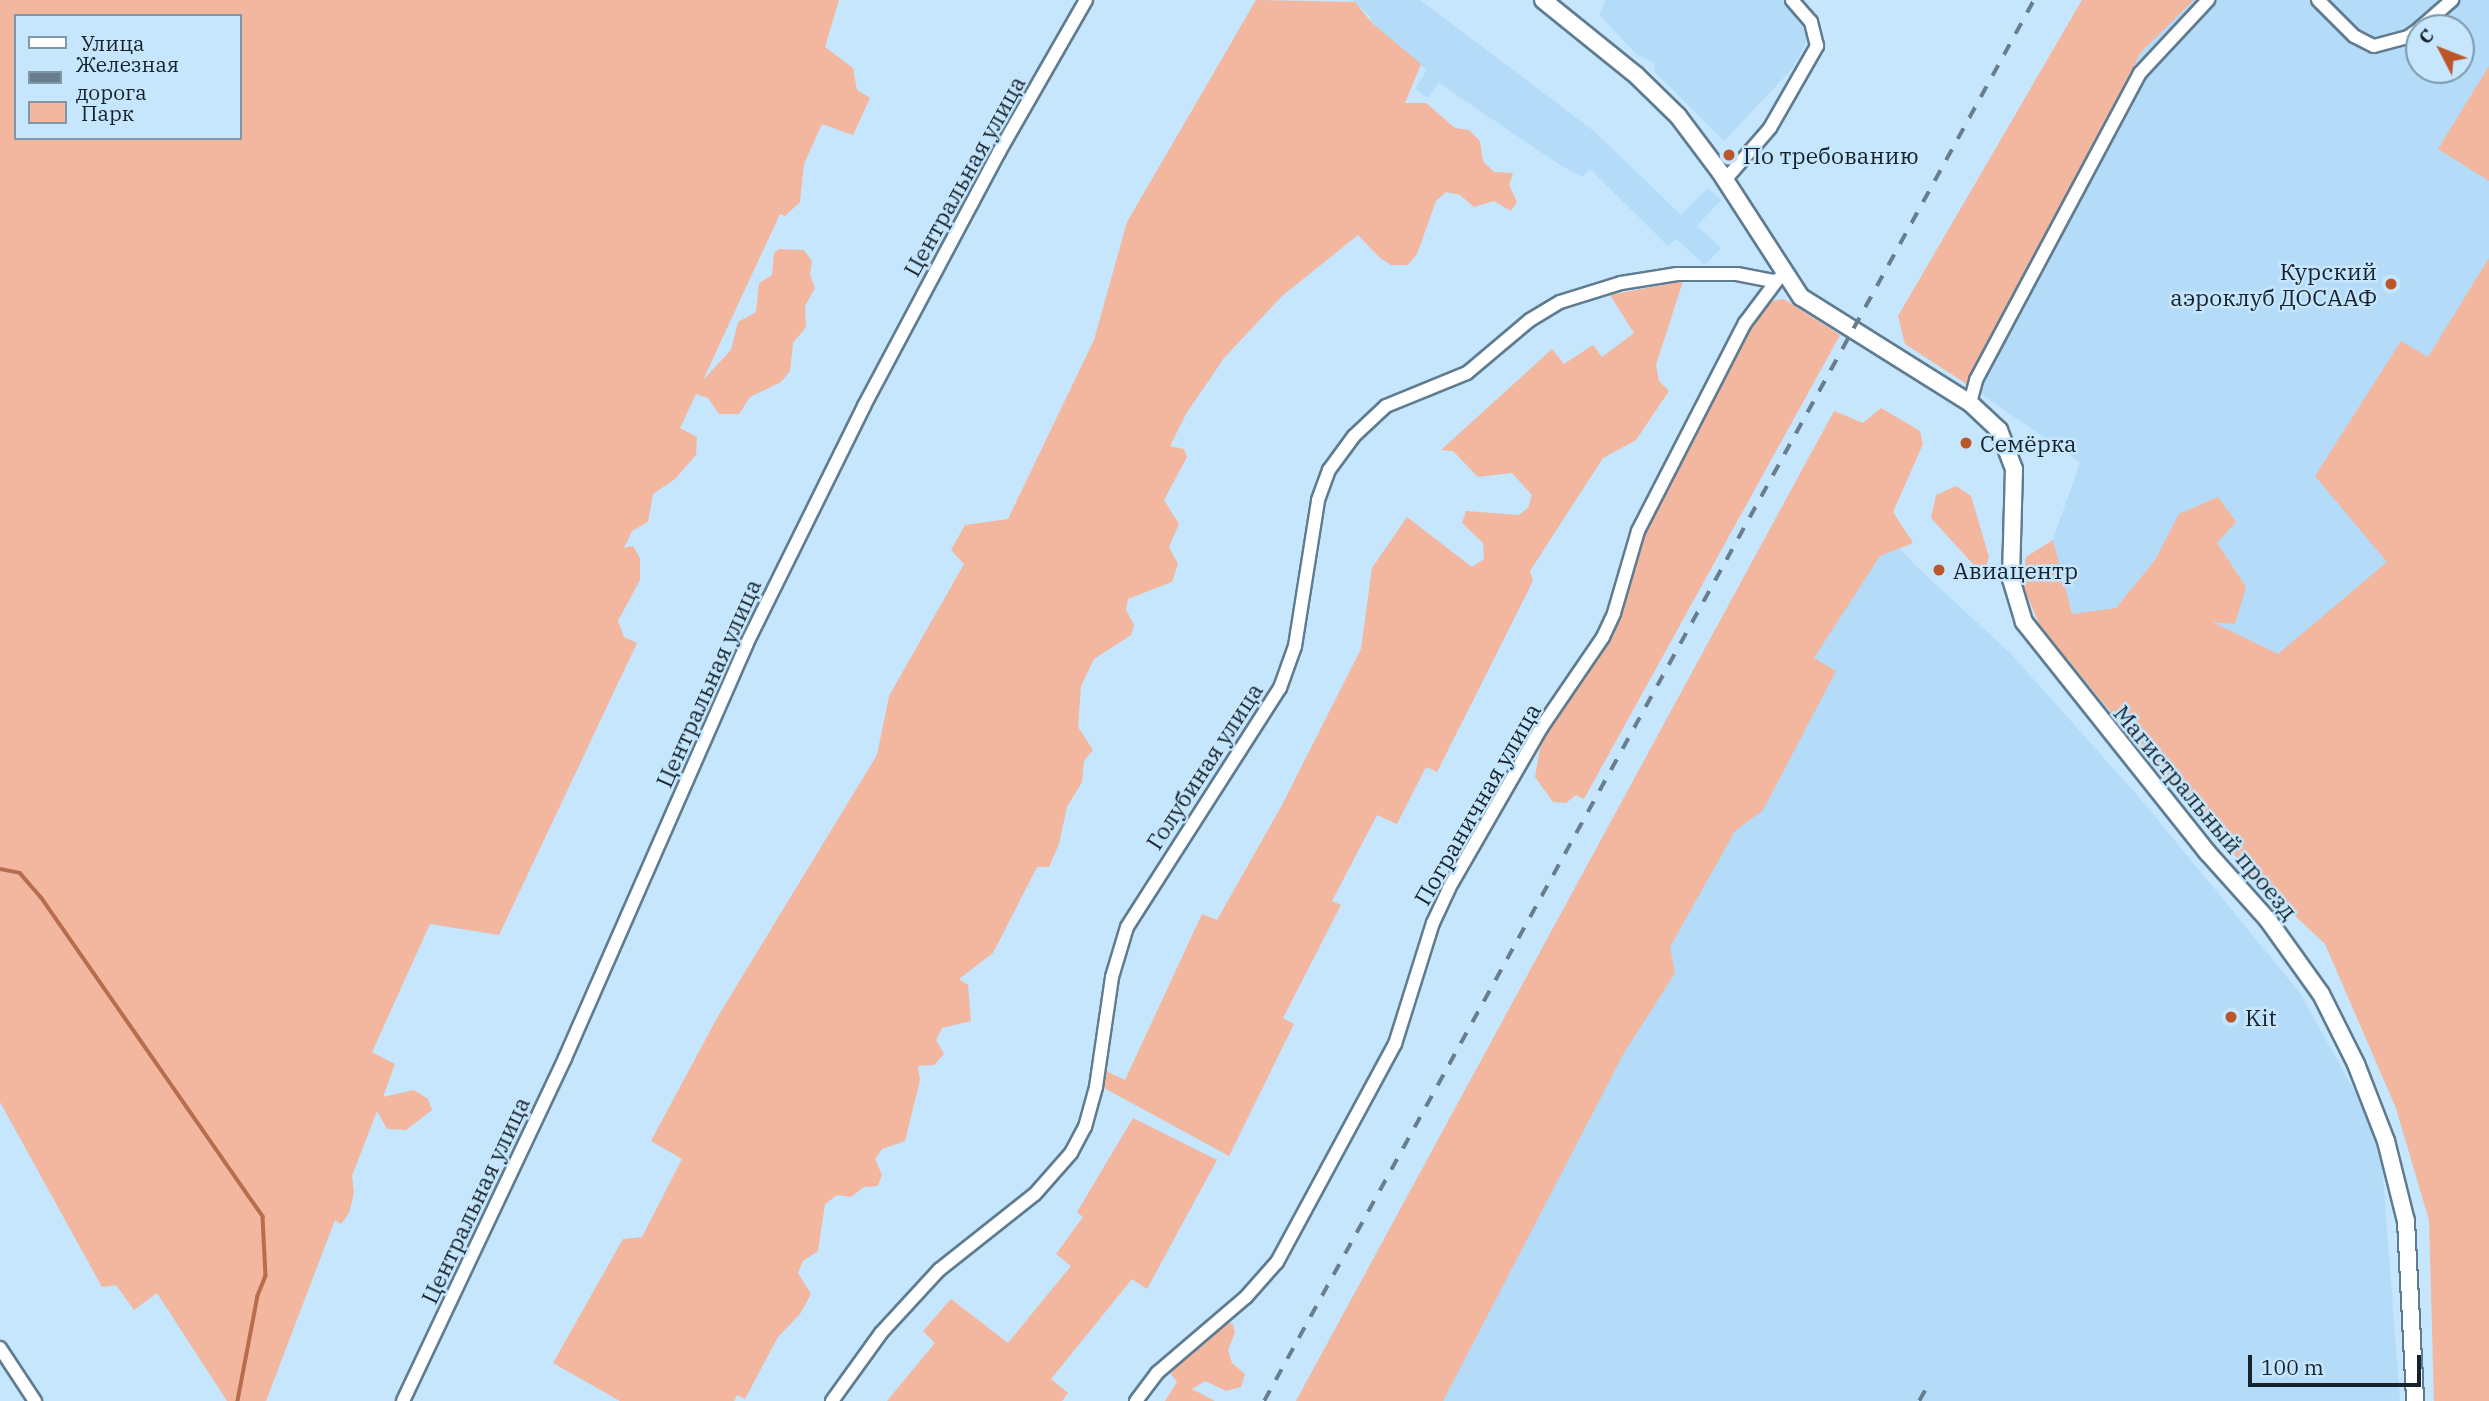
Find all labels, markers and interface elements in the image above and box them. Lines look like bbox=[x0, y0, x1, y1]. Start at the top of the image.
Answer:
legend bbox=[14, 14, 242, 140]
north arrow bbox=[2405, 14, 2475, 84]
text: С bbox=[2413, 24, 2439, 49]
text: Улица bbox=[81, 29, 145, 57]
text: Железная дорога bbox=[76, 50, 179, 106]
street label: Центральная улица bbox=[897, 71, 1031, 281]
text: Парк bbox=[81, 99, 134, 127]
place label: По требованию bbox=[1743, 141, 1919, 169]
marker: По требованию bbox=[1721, 147, 1737, 163]
place label: Курский аэроклуб ДОСААФ bbox=[2170, 257, 2377, 311]
marker: Курский аэроклуб ДОСААФ bbox=[2383, 276, 2399, 292]
place label: Семёрка bbox=[1980, 429, 2077, 457]
marker: Семёрка bbox=[1958, 435, 1974, 451]
place label: Авиацентр bbox=[1953, 556, 2078, 584]
marker: Авиацентр bbox=[1931, 562, 1947, 578]
street label: Центральная улица bbox=[650, 575, 766, 791]
street label: Голубиная улица bbox=[1140, 678, 1268, 854]
street label: Пограничная улица bbox=[1408, 698, 1546, 910]
street label: Магистральный проезд bbox=[2108, 699, 2304, 925]
place label: Kit bbox=[2245, 1003, 2277, 1031]
marker: Kit bbox=[2223, 1009, 2239, 1025]
street label: Центральная улица bbox=[415, 1092, 535, 1308]
scale bar bbox=[2251, 1342, 2424, 1386]
text: 100 m bbox=[2261, 1353, 2324, 1381]

